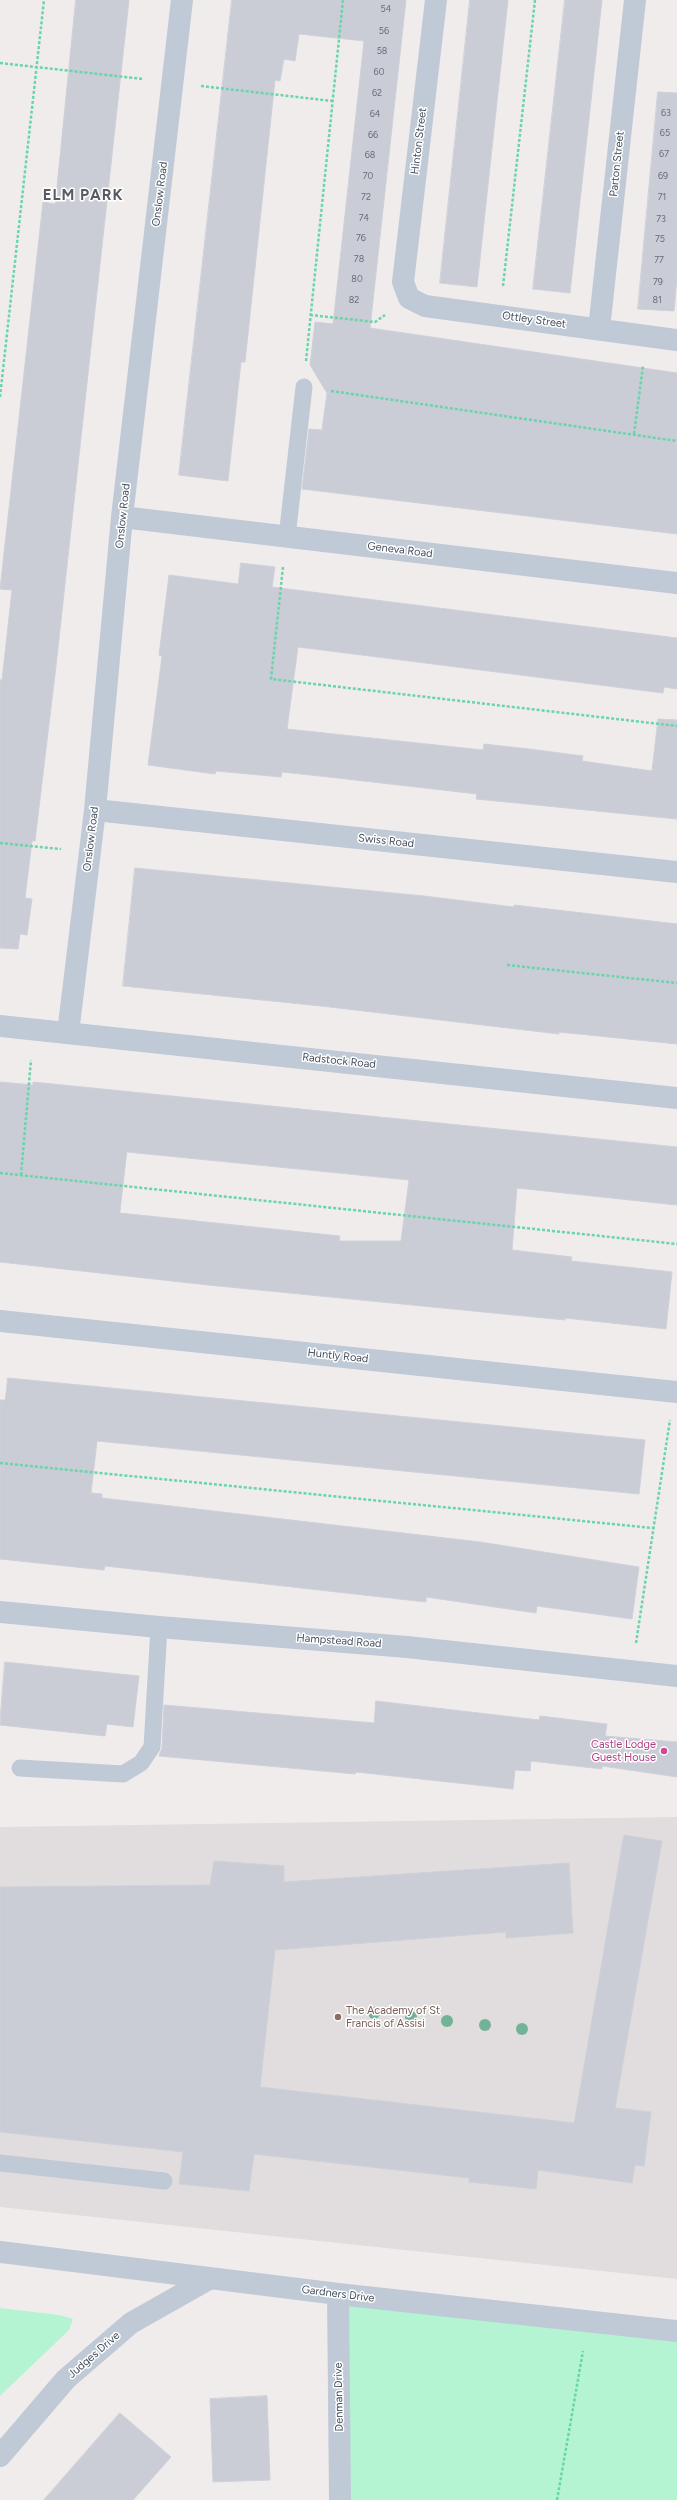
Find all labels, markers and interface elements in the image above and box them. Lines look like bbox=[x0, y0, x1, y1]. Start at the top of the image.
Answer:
house number: 54 bbox=[381, 4, 391, 14]
house number: 56 bbox=[379, 26, 389, 36]
house number: 58 bbox=[377, 46, 387, 56]
house number: 60 bbox=[374, 67, 384, 77]
house number: 62 bbox=[372, 88, 382, 98]
street label: Hinton Street bbox=[408, 107, 430, 175]
house number: 63 bbox=[661, 108, 671, 118]
house number: 64 bbox=[370, 109, 380, 119]
house number: 65 bbox=[660, 128, 670, 138]
house number: 66 bbox=[368, 130, 378, 140]
street label: Parton Street bbox=[607, 131, 627, 197]
house number: 67 bbox=[659, 149, 669, 159]
house number: 68 bbox=[365, 150, 375, 160]
street label: Onslow Road bbox=[149, 161, 171, 227]
house number: 70 bbox=[363, 171, 373, 181]
house number: 69 bbox=[658, 171, 668, 181]
district label: ELM PARK bbox=[43, 187, 123, 205]
house number: 72 bbox=[361, 192, 371, 202]
house number: 71 bbox=[658, 192, 666, 202]
house number: 74 bbox=[359, 213, 369, 223]
house number: 73 bbox=[656, 214, 666, 224]
house number: 76 bbox=[356, 233, 366, 243]
house number: 75 bbox=[655, 234, 665, 244]
house number: 78 bbox=[354, 254, 364, 264]
house number: 77 bbox=[654, 255, 664, 265]
house number: 80 bbox=[351, 274, 363, 284]
house number: 79 bbox=[653, 277, 663, 287]
house number: 82 bbox=[349, 295, 359, 305]
house number: 81 bbox=[652, 295, 662, 305]
street label: Ottley Street bbox=[501, 309, 567, 331]
street label: Onslow Road bbox=[113, 483, 133, 549]
street label: Geneva Road bbox=[367, 539, 433, 561]
street label: Onslow Road bbox=[80, 806, 102, 872]
street label: Swiss Road bbox=[357, 831, 415, 851]
street label: Radstock Road bbox=[302, 1051, 376, 1071]
street label: Huntly Road bbox=[307, 1346, 369, 1366]
street label: Hampstead Road bbox=[296, 1631, 382, 1651]
place label: Castle Lodge Guest House bbox=[591, 1738, 656, 1764]
marker: Castle Lodge Guest House bbox=[659, 1746, 669, 1756]
place label: The Academy of St Francis of Assisi bbox=[346, 2004, 440, 2030]
marker: The Academy of St Francis of Assisi bbox=[333, 2012, 343, 2022]
street label: Gardners Drive bbox=[301, 2283, 375, 2305]
street label: Judges Drive bbox=[66, 2329, 122, 2381]
street label: Denman Drive bbox=[332, 2362, 346, 2432]

